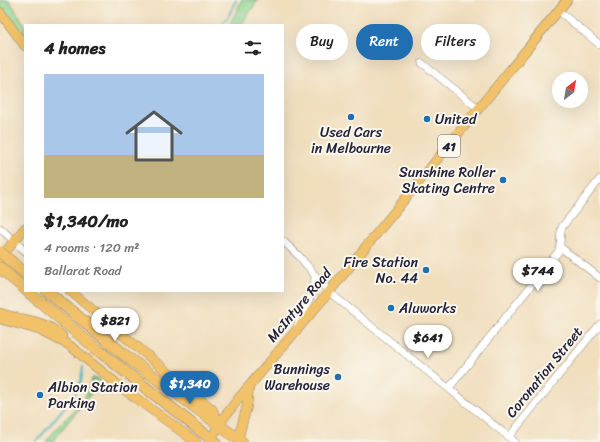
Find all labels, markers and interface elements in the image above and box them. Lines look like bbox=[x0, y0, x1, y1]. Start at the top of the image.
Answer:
chip: Buy bbox=[296, 24, 348, 60]
chip: Rent bbox=[356, 24, 413, 60]
chip: Filters bbox=[421, 24, 490, 60]
text: 4 homes bbox=[44, 33, 105, 63]
icon: filters bbox=[242, 37, 264, 59]
north arrow bbox=[552, 72, 588, 108]
map controls bbox=[552, 72, 588, 108]
icon: home bbox=[118, 100, 190, 172]
place label: United bbox=[435, 107, 478, 132]
marker: Used Cars in Melbourne bbox=[346, 112, 356, 122]
marker: United bbox=[422, 114, 432, 124]
place label: Used Cars in Melbourne bbox=[311, 120, 391, 161]
road number: 41 bbox=[438, 135, 460, 157]
place label: Sunshine Roller Skating Centre bbox=[399, 160, 496, 201]
marker: Sunshine Roller Skating Centre bbox=[498, 175, 508, 185]
text: $1,340/mo bbox=[44, 206, 128, 236]
text: 4 rooms · 120 m² bbox=[44, 236, 139, 259]
place label: Fire Station No. 44 bbox=[344, 250, 418, 291]
pin: $744 bbox=[514, 258, 562, 292]
text: Ballarat Road bbox=[44, 259, 121, 282]
text: $744 bbox=[522, 259, 554, 282]
street label: McIntyre Road bbox=[261, 261, 339, 348]
marker: Fire Station No. 44 bbox=[421, 265, 431, 275]
place label: Aluworks bbox=[398, 296, 457, 321]
marker: Aluworks bbox=[386, 303, 396, 313]
pin: $821 bbox=[91, 308, 139, 342]
text: $821 bbox=[100, 309, 130, 332]
street label: Coronation Street bbox=[499, 321, 589, 424]
pin: $641 bbox=[404, 325, 452, 359]
text: $641 bbox=[413, 326, 443, 349]
place label: Bunnings Warehouse bbox=[265, 357, 331, 398]
pin: $1,340 bbox=[157, 371, 223, 405]
text: $1,340 bbox=[169, 372, 211, 395]
marker: Bunnings Warehouse bbox=[333, 372, 343, 382]
place label: Albion Station Parking bbox=[47, 375, 138, 416]
marker: Albion Station Parking bbox=[35, 390, 45, 400]

